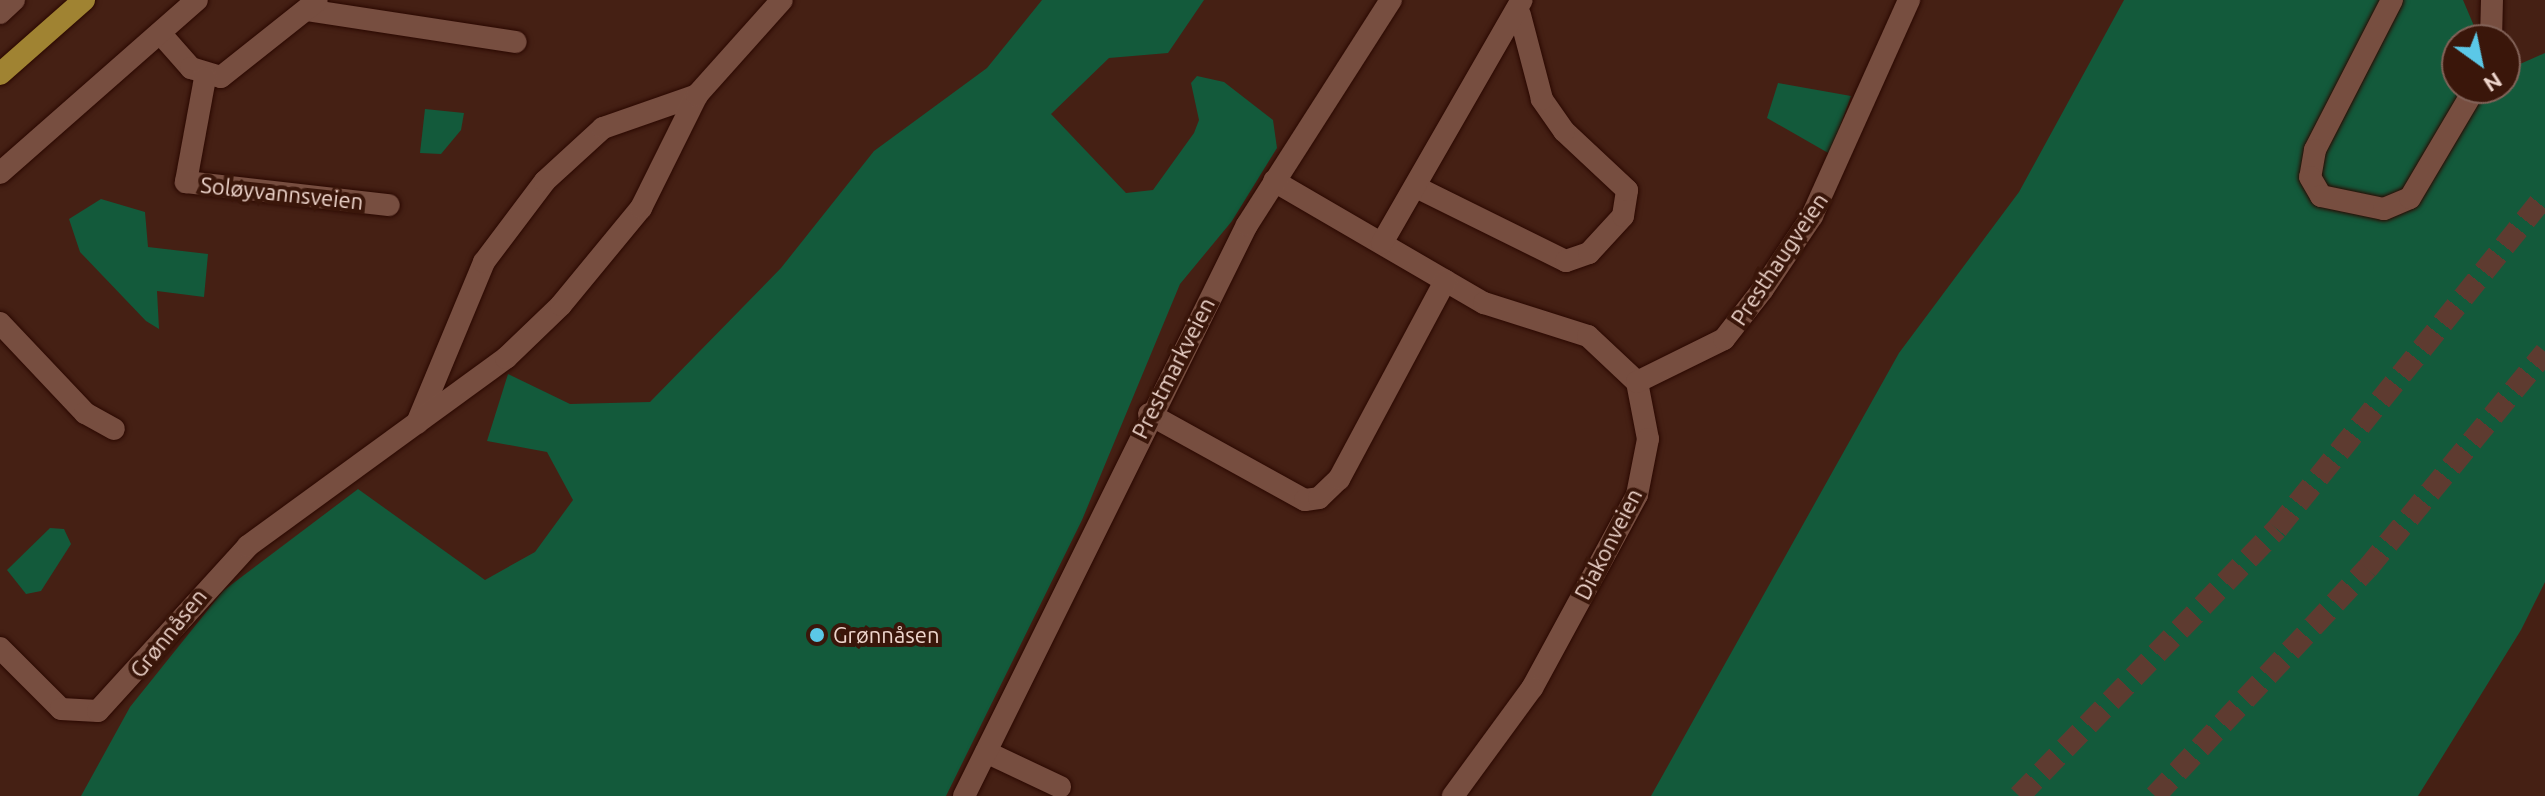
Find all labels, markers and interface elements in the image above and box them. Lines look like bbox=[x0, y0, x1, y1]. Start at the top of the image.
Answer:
north arrow bbox=[2441, 24, 2521, 104]
text: N bbox=[2480, 68, 2507, 98]
street label: Soløyvannsveien bbox=[199, 171, 365, 215]
street label: Presthaugveien bbox=[1725, 188, 1833, 330]
street label: Prestmarkveien bbox=[1126, 293, 1220, 443]
street label: Diakonveien bbox=[1569, 484, 1647, 604]
street label: Grønnåsen bbox=[124, 583, 212, 683]
place label: Grønnåsen bbox=[833, 622, 939, 648]
marker: Grønnåsen bbox=[808, 626, 826, 644]

